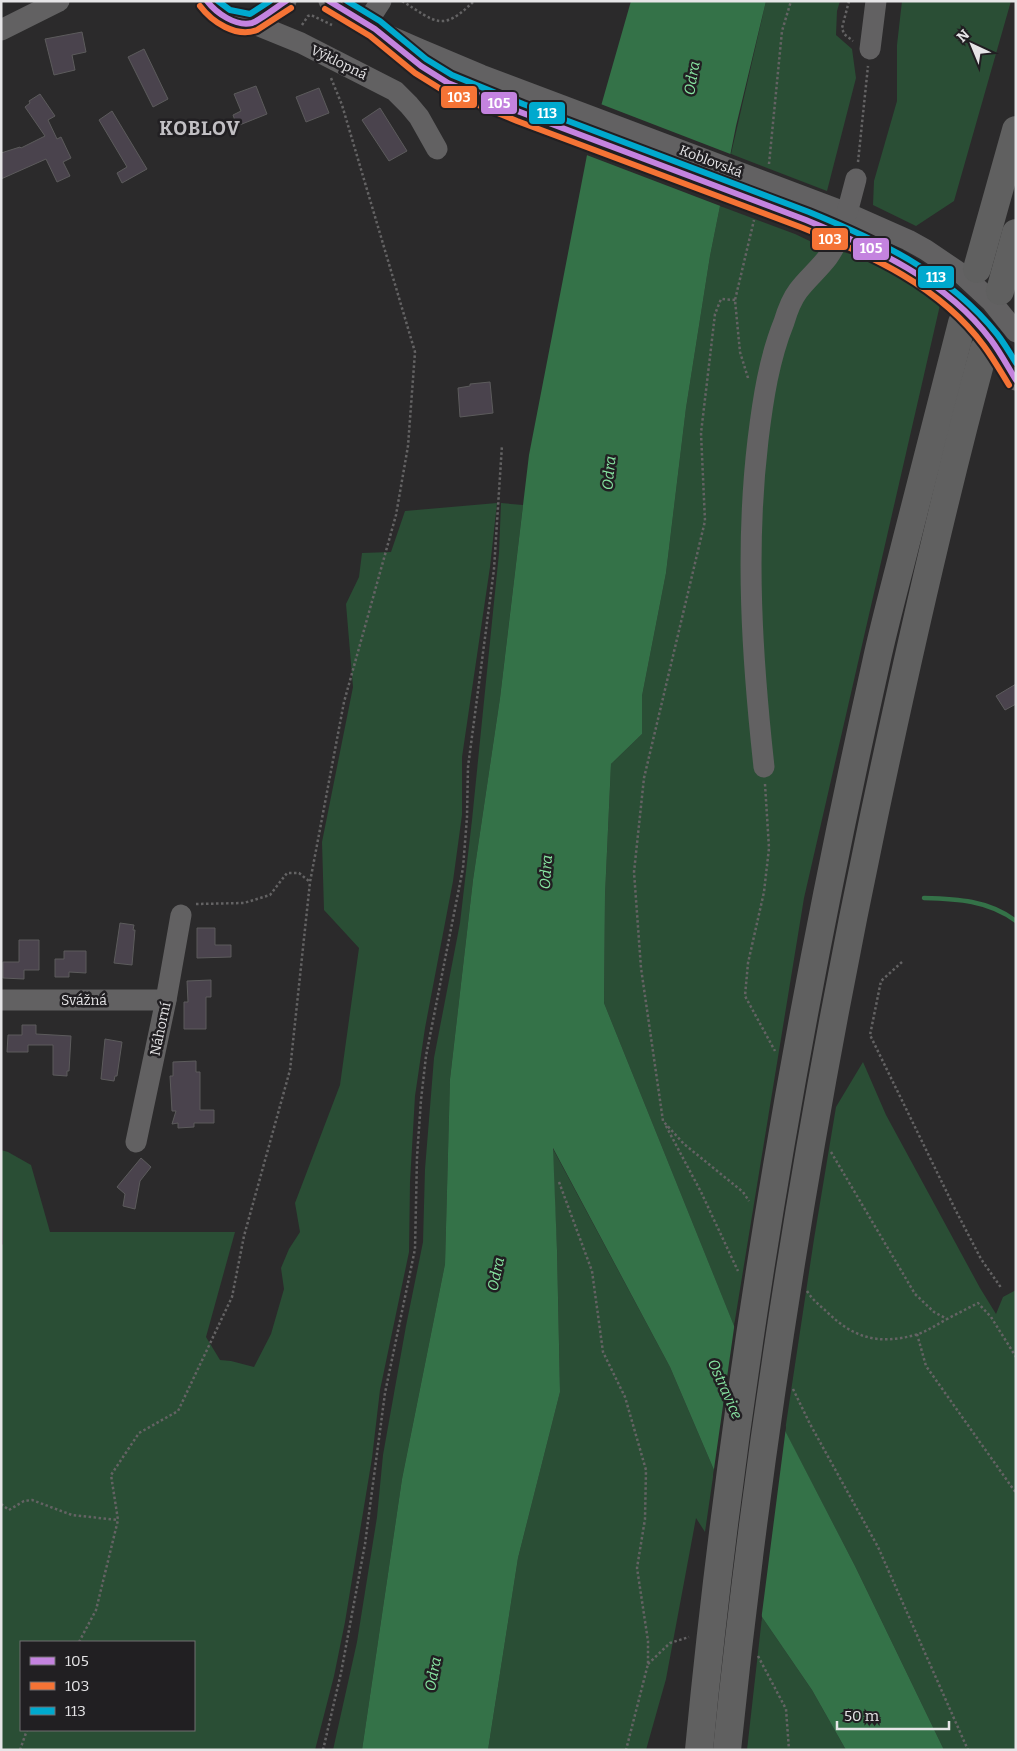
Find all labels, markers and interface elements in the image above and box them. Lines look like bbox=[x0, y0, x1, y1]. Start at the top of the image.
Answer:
north arrow bbox=[947, 20, 997, 70]
text: N bbox=[954, 26, 973, 46]
street label: Výklopná bbox=[308, 41, 370, 84]
water label: Odra bbox=[680, 60, 704, 96]
line badge: 103 bbox=[440, 85, 478, 109]
text: 103 bbox=[447, 89, 471, 106]
line badge: 105 bbox=[480, 91, 518, 115]
text: 105 bbox=[488, 95, 511, 112]
line badge: 113 bbox=[528, 101, 566, 125]
text: 113 bbox=[537, 105, 557, 122]
district label: KOBLOV bbox=[159, 117, 241, 140]
street label: Koblovská bbox=[677, 142, 745, 181]
line badge: 103 bbox=[811, 227, 849, 251]
text: 103 bbox=[818, 231, 842, 248]
line badge: 105 bbox=[852, 237, 890, 261]
text: 105 bbox=[860, 240, 883, 257]
line badge: 113 bbox=[917, 265, 955, 289]
text: 113 bbox=[926, 269, 946, 286]
water label: Odra bbox=[598, 455, 620, 491]
water label: Odra bbox=[536, 854, 556, 890]
street label: Svážná bbox=[61, 992, 107, 1009]
street label: Náhorní bbox=[147, 1000, 175, 1057]
water label: Odra bbox=[484, 1255, 508, 1293]
water label: Ostravice bbox=[704, 1356, 746, 1422]
legend bbox=[20, 1641, 195, 1731]
text: 105 bbox=[65, 1652, 89, 1670]
water label: Odra bbox=[421, 1655, 445, 1693]
text: 103 bbox=[65, 1677, 89, 1695]
scale bar bbox=[837, 1698, 950, 1730]
text: 113 bbox=[65, 1702, 86, 1720]
text: 50 m bbox=[844, 1707, 880, 1725]

